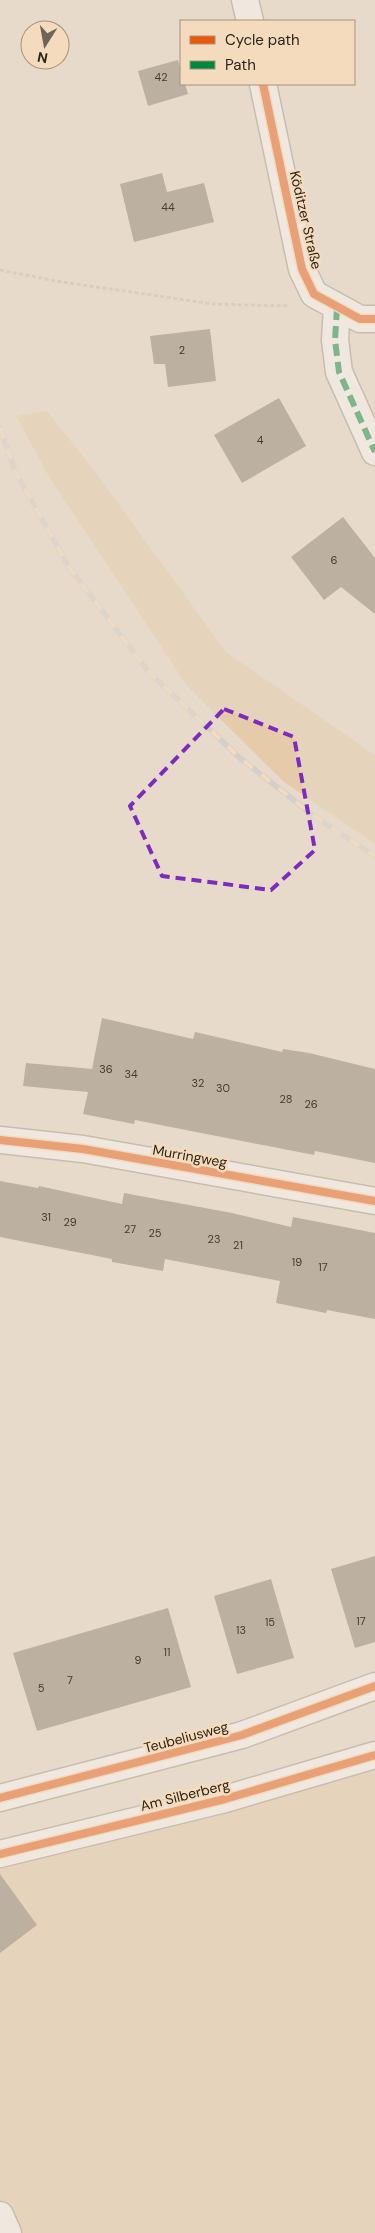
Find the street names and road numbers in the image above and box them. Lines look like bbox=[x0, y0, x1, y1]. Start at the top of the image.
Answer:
street label: Köditzer Straße bbox=[286, 169, 326, 271]
street label: Murringweg bbox=[151, 1141, 229, 1171]
street label: Teubeliusweg bbox=[142, 1717, 230, 1757]
street label: Am Silberberg bbox=[138, 1775, 232, 1815]

